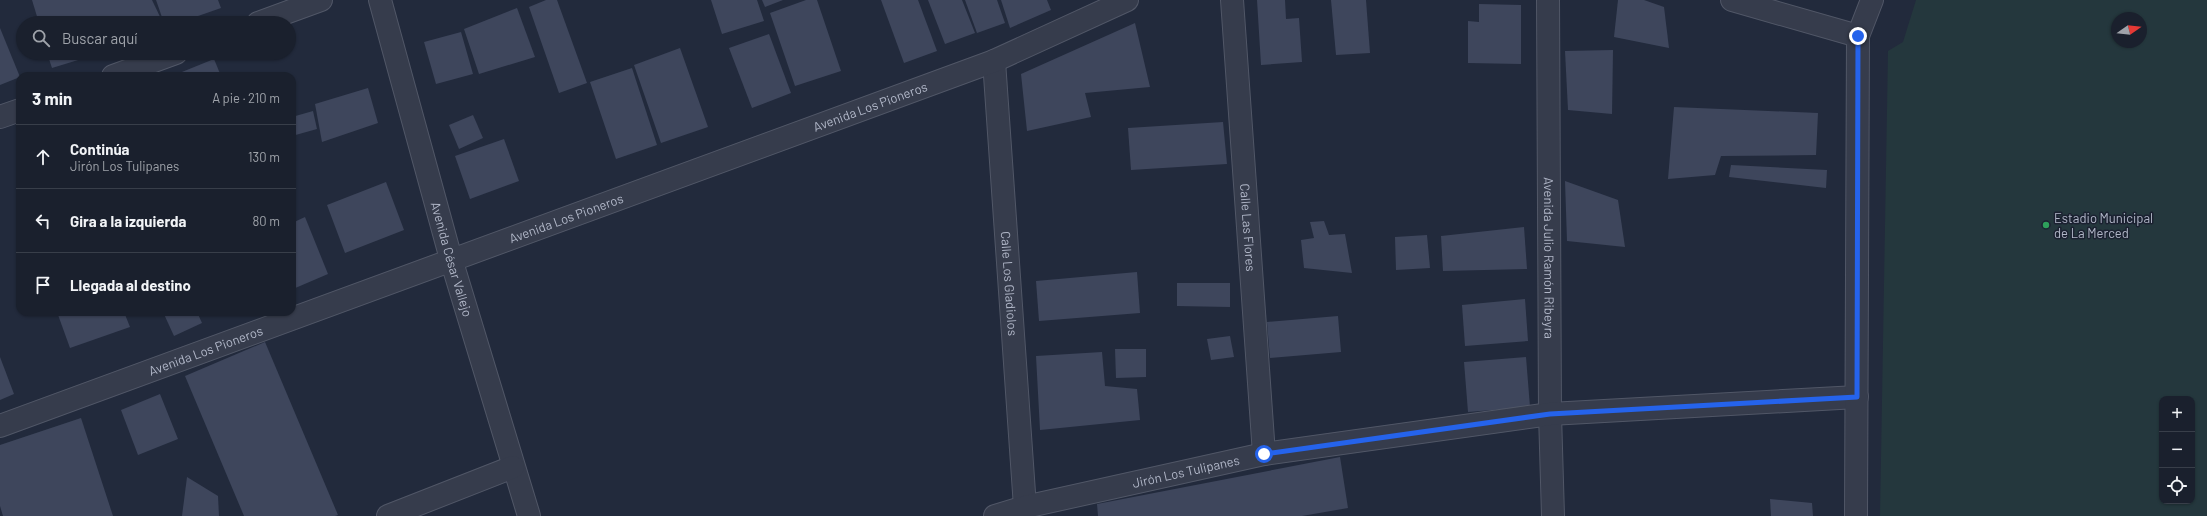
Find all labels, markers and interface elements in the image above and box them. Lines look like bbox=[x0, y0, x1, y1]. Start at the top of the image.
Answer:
north arrow bbox=[2111, 12, 2147, 48]
search box bbox=[16, 16, 296, 60]
icon: search bbox=[30, 27, 52, 49]
route end bbox=[1849, 27, 1867, 45]
text: Buscar aquí bbox=[62, 29, 138, 47]
street label: Avenida Los Pioneros bbox=[811, 78, 930, 135]
text: 3 min bbox=[32, 88, 72, 108]
text: A pie · 210 m bbox=[212, 90, 280, 106]
text: Continúa bbox=[70, 140, 130, 158]
icon: ahead bbox=[32, 146, 54, 168]
text: 130 m bbox=[248, 149, 280, 165]
text: Jirón Los Tulipanes bbox=[70, 158, 179, 174]
street label: Avenida Julio Ramón Ribeyra bbox=[1541, 177, 1558, 339]
street label: Calle Las Flores bbox=[1237, 183, 1259, 272]
street label: Avenida Los Pioneros bbox=[507, 190, 625, 246]
street label: Avenida César Vallejo bbox=[428, 200, 476, 319]
icon: left bbox=[32, 210, 54, 232]
place label: Estadio Municipal de La Merced bbox=[2054, 210, 2153, 241]
text: Gira a la izquierda bbox=[70, 212, 186, 230]
text: 80 m bbox=[253, 213, 280, 229]
marker: Estadio Municipal de La Merced bbox=[2041, 220, 2051, 230]
street label: Calle Los Gladiolos bbox=[998, 231, 1021, 336]
icon: arrive bbox=[32, 274, 54, 296]
text: Llegada al destino bbox=[70, 276, 191, 294]
street label: Avenida Los Pioneros bbox=[146, 322, 265, 379]
map controls bbox=[2159, 396, 2195, 504]
button: + bbox=[2159, 396, 2195, 432]
button: − bbox=[2159, 432, 2195, 468]
route start bbox=[1255, 445, 1273, 463]
street label: Jirón Los Tulipanes bbox=[1131, 452, 1241, 491]
button: locate bbox=[2159, 468, 2195, 504]

